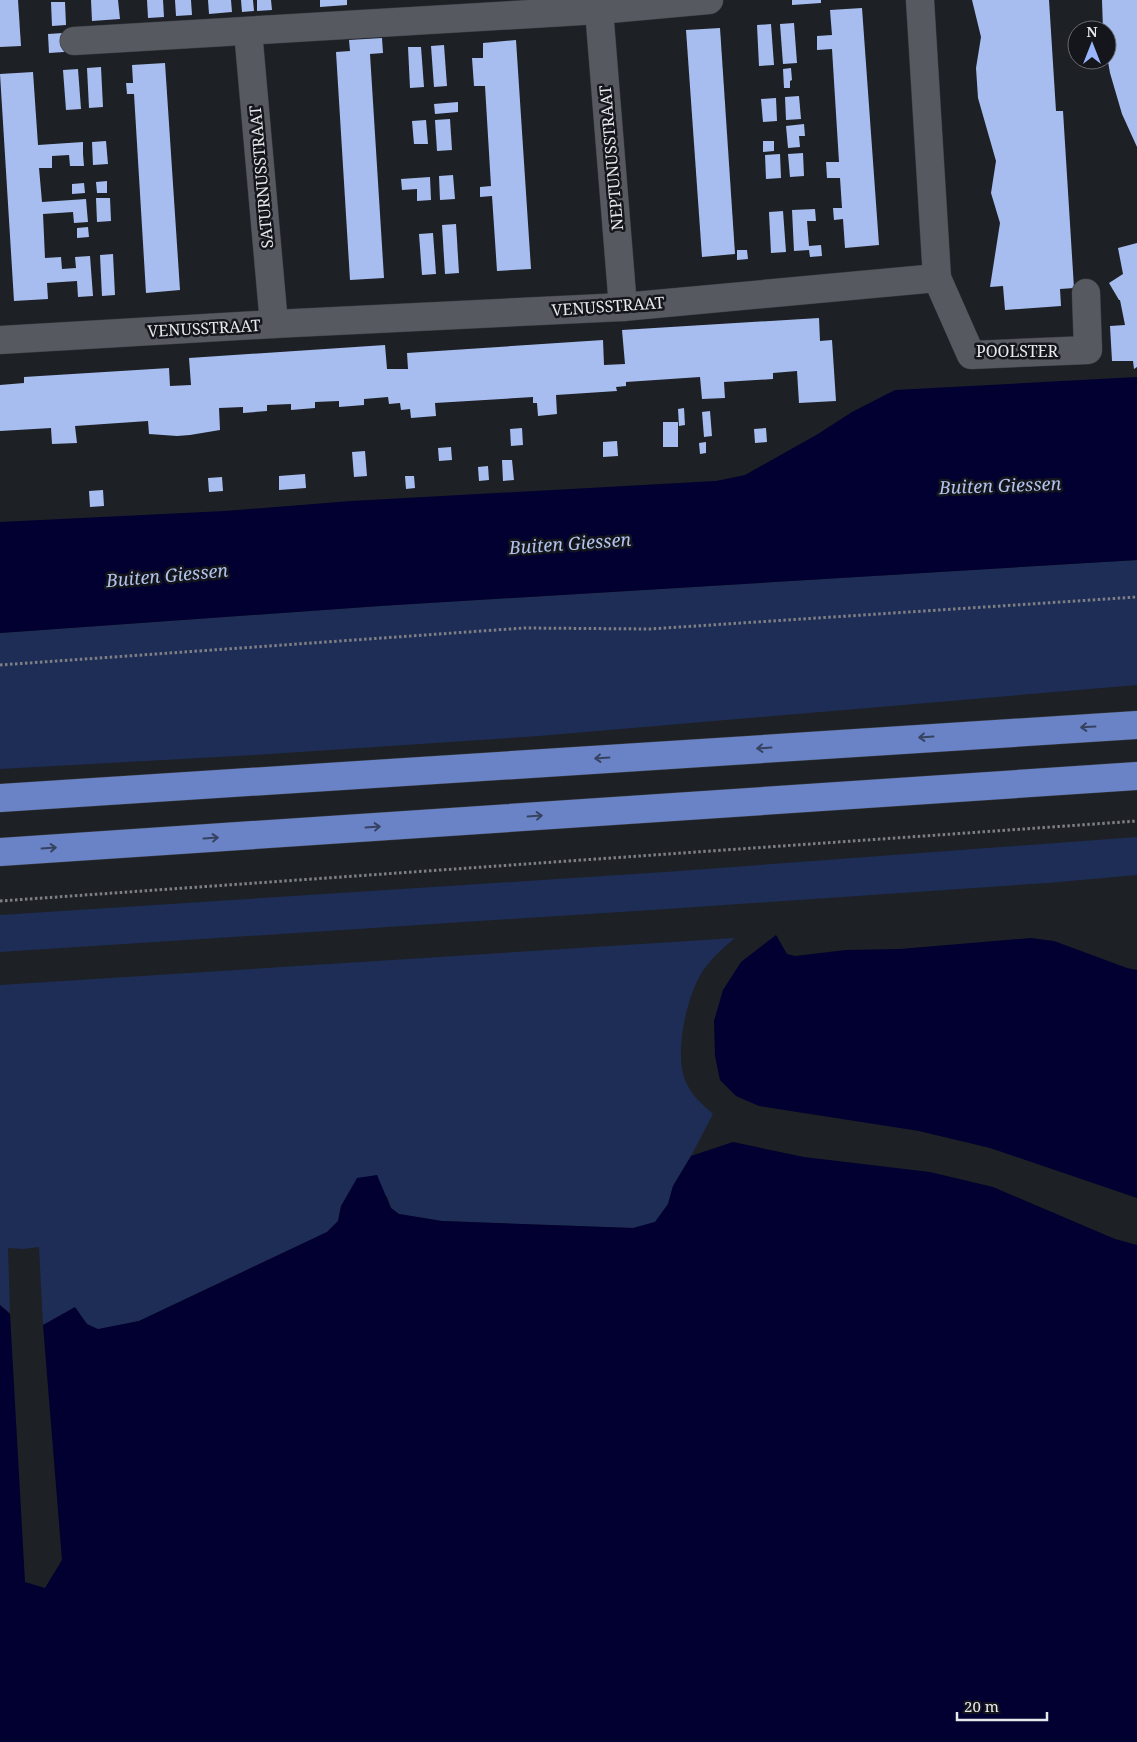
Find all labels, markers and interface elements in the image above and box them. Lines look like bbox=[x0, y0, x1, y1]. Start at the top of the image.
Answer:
north arrow bbox=[1067, 20, 1117, 70]
text: N bbox=[1086, 22, 1098, 41]
street label: NEPTUNUSSTRAAT bbox=[594, 84, 628, 231]
street label: SATURNUSSTRAAT bbox=[244, 105, 278, 249]
street label: VENUSSTRAAT bbox=[551, 291, 665, 321]
street label: VENUSSTRAAT bbox=[147, 314, 261, 342]
street label: POOLSTER bbox=[976, 340, 1059, 362]
water label: Buiten Giessen bbox=[937, 471, 1062, 499]
water label: Buiten Giessen bbox=[507, 527, 632, 559]
water label: Buiten Giessen bbox=[104, 558, 229, 592]
one-way arrow bbox=[1081, 723, 1097, 732]
one-way arrow bbox=[918, 732, 934, 742]
one-way arrow bbox=[756, 743, 772, 752]
one-way arrow bbox=[594, 754, 610, 763]
one-way arrow bbox=[527, 812, 543, 821]
one-way arrow bbox=[365, 822, 381, 831]
one-way arrow bbox=[203, 833, 219, 842]
one-way arrow bbox=[40, 844, 56, 853]
scale bar bbox=[957, 1690, 1047, 1722]
text: 20 m bbox=[964, 1696, 999, 1716]

